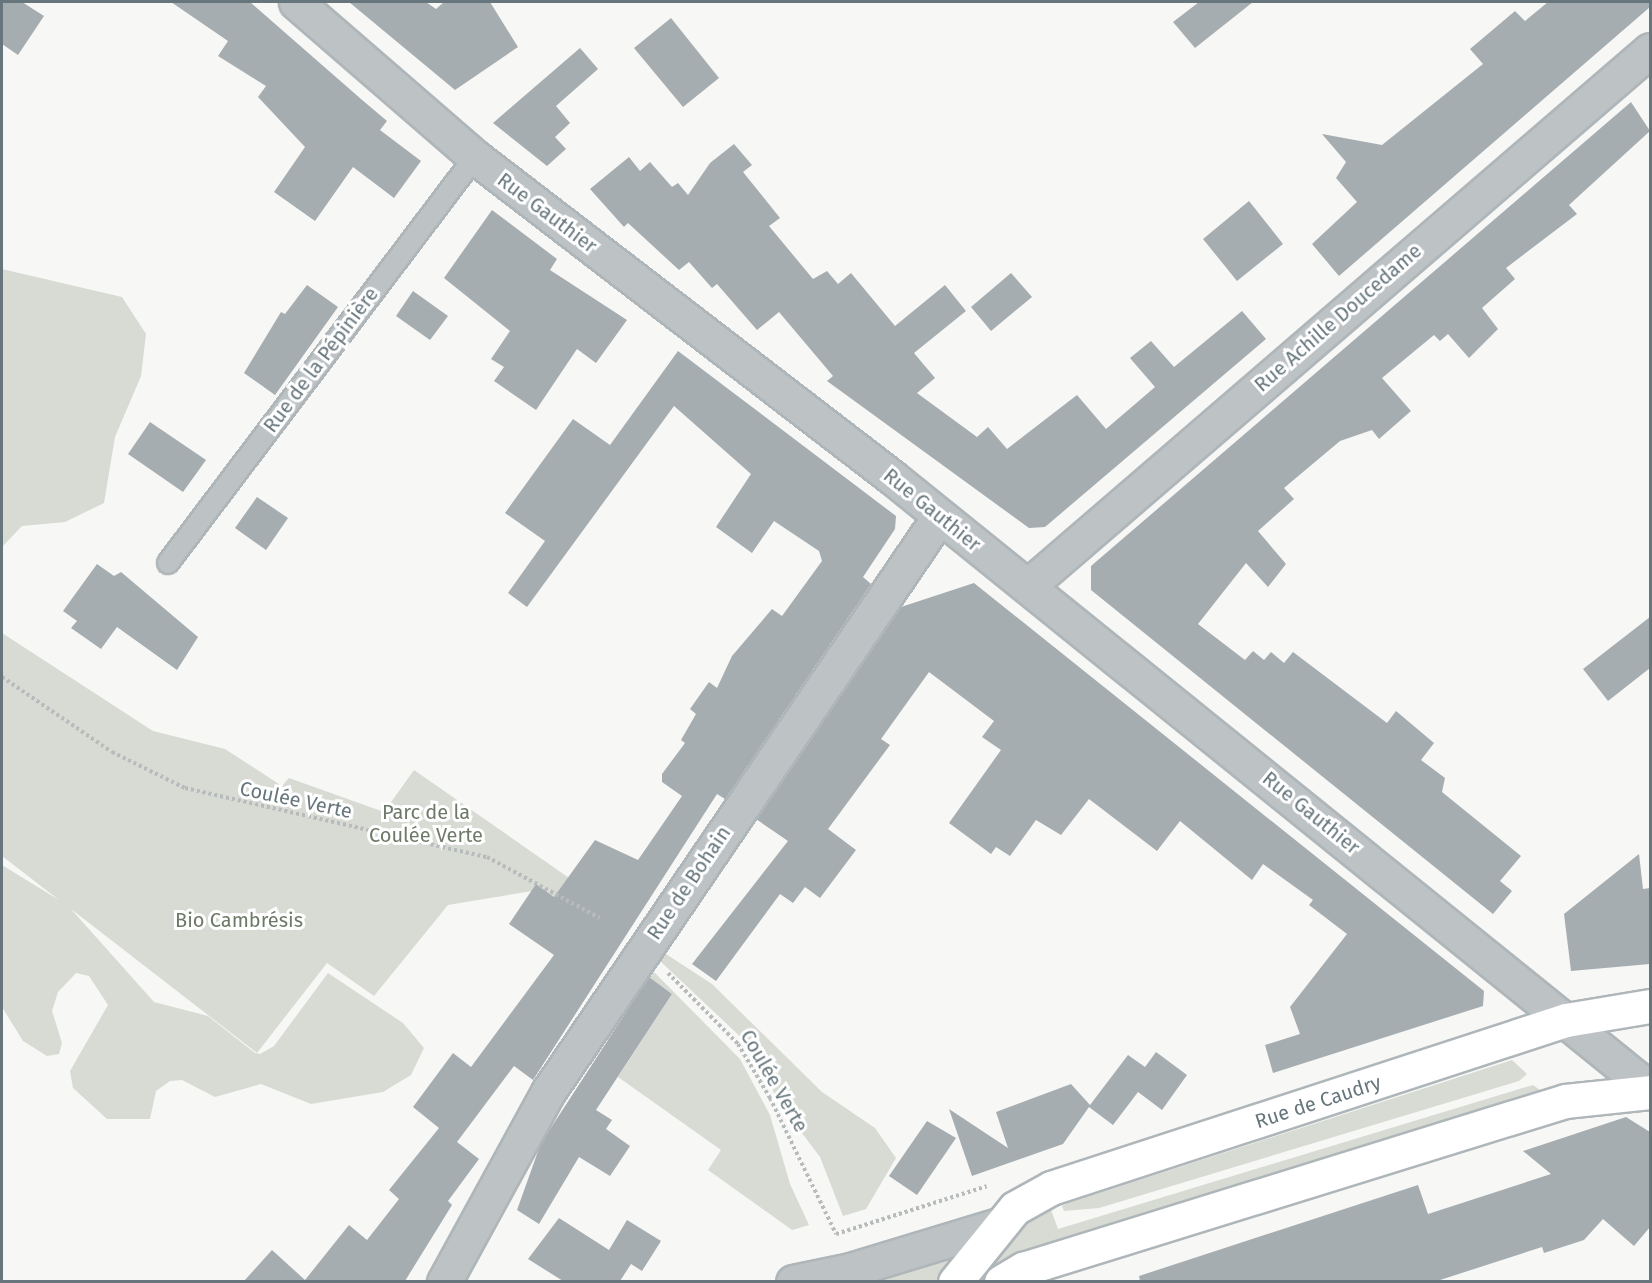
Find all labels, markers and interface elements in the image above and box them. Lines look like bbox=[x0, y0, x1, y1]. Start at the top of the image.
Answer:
street label: Rue Gauthier bbox=[493, 168, 601, 258]
street label: Rue Achille Doucedame bbox=[1250, 239, 1426, 397]
street label: Rue de la Pépinière bbox=[259, 283, 383, 437]
street label: Rue Gauthier bbox=[878, 463, 986, 557]
street label: Rue Gauthier bbox=[1257, 766, 1365, 860]
street label: Coulée Verte bbox=[238, 776, 354, 824]
park label: Parc de la Coulée Verte bbox=[369, 800, 483, 847]
street label: Rue de Bohain bbox=[642, 822, 736, 944]
park label: Bio Cambrésis bbox=[175, 908, 303, 932]
street label: Coulée Verte bbox=[735, 1026, 813, 1136]
street label: Rue de Caudry bbox=[1252, 1070, 1384, 1134]

